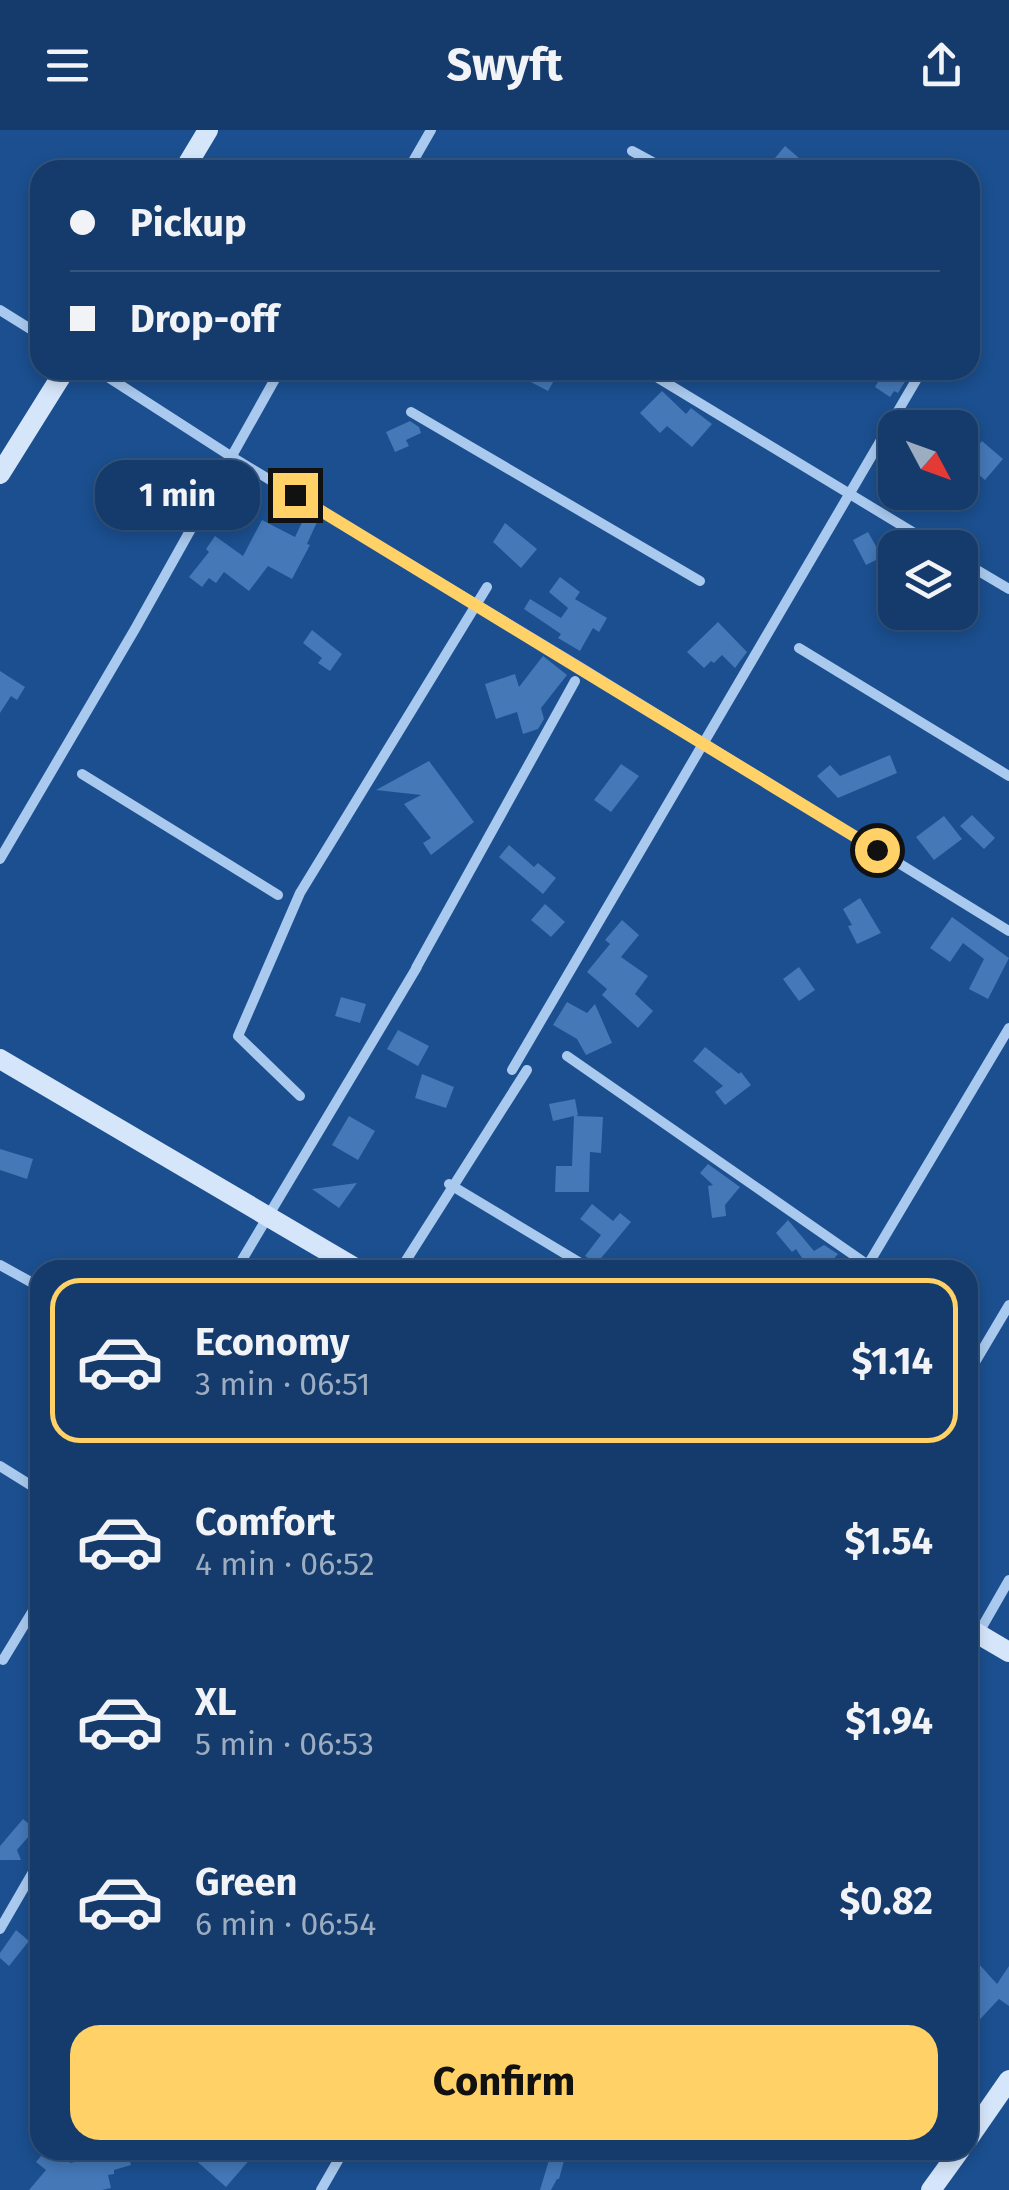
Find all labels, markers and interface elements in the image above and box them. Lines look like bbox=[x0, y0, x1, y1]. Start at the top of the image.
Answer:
icon: menu bbox=[40, 38, 95, 93]
text: Swyft bbox=[446, 38, 563, 92]
icon: share bbox=[914, 38, 969, 93]
text: Pickup bbox=[130, 200, 247, 246]
text: Drop-off bbox=[130, 296, 278, 342]
north arrow bbox=[878, 410, 978, 510]
map controls bbox=[878, 410, 978, 630]
callout: 1 min bbox=[95, 460, 260, 530]
route end bbox=[273, 473, 318, 518]
text: 1 min bbox=[139, 476, 216, 514]
button: layers bbox=[878, 530, 978, 630]
route start bbox=[855, 828, 900, 873]
icon: car bbox=[75, 1316, 165, 1406]
text: Economy bbox=[195, 1319, 350, 1365]
text: $1.14 bbox=[851, 1338, 933, 1384]
text: 3 min · 06:51 bbox=[195, 1365, 370, 1403]
icon: car bbox=[75, 1496, 165, 1586]
text: Comfort bbox=[195, 1499, 336, 1545]
text: $1.54 bbox=[845, 1518, 933, 1564]
text: 4 min · 06:52 bbox=[195, 1545, 375, 1583]
icon: car bbox=[75, 1676, 165, 1766]
text: XL bbox=[195, 1679, 237, 1725]
text: $1.94 bbox=[845, 1698, 933, 1744]
text: 5 min · 06:53 bbox=[195, 1725, 374, 1763]
icon: car bbox=[75, 1856, 165, 1946]
text: Green bbox=[195, 1859, 298, 1905]
text: $0.82 bbox=[839, 1878, 933, 1924]
text: 6 min · 06:54 bbox=[195, 1905, 376, 1943]
button: Confirm bbox=[70, 2025, 938, 2140]

